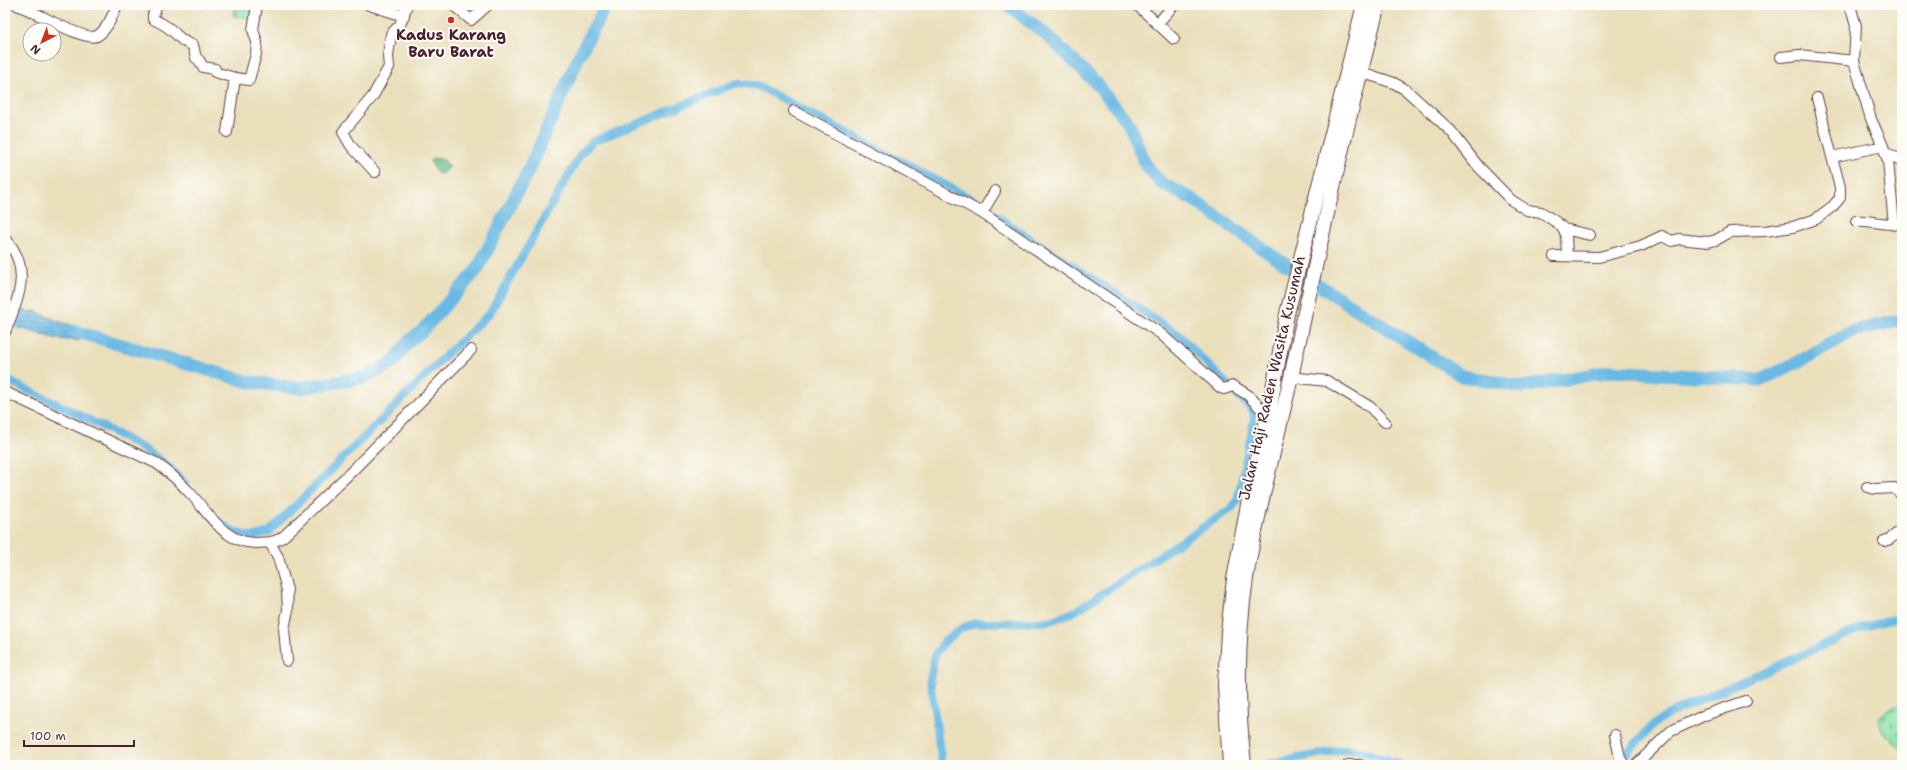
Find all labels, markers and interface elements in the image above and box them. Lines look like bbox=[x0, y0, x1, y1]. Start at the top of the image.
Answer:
marker: Kadus Karang Baru Barat bbox=[446, 15, 456, 25]
north arrow bbox=[22, 22, 62, 62]
place label: Kadus Karang Baru Barat bbox=[396, 25, 506, 62]
text: N bbox=[27, 40, 44, 58]
street label: Jalan Haji Raden Wasita Kusumah bbox=[1234, 254, 1310, 502]
scale bar bbox=[24, 722, 134, 748]
text: 100 m bbox=[30, 728, 66, 744]

